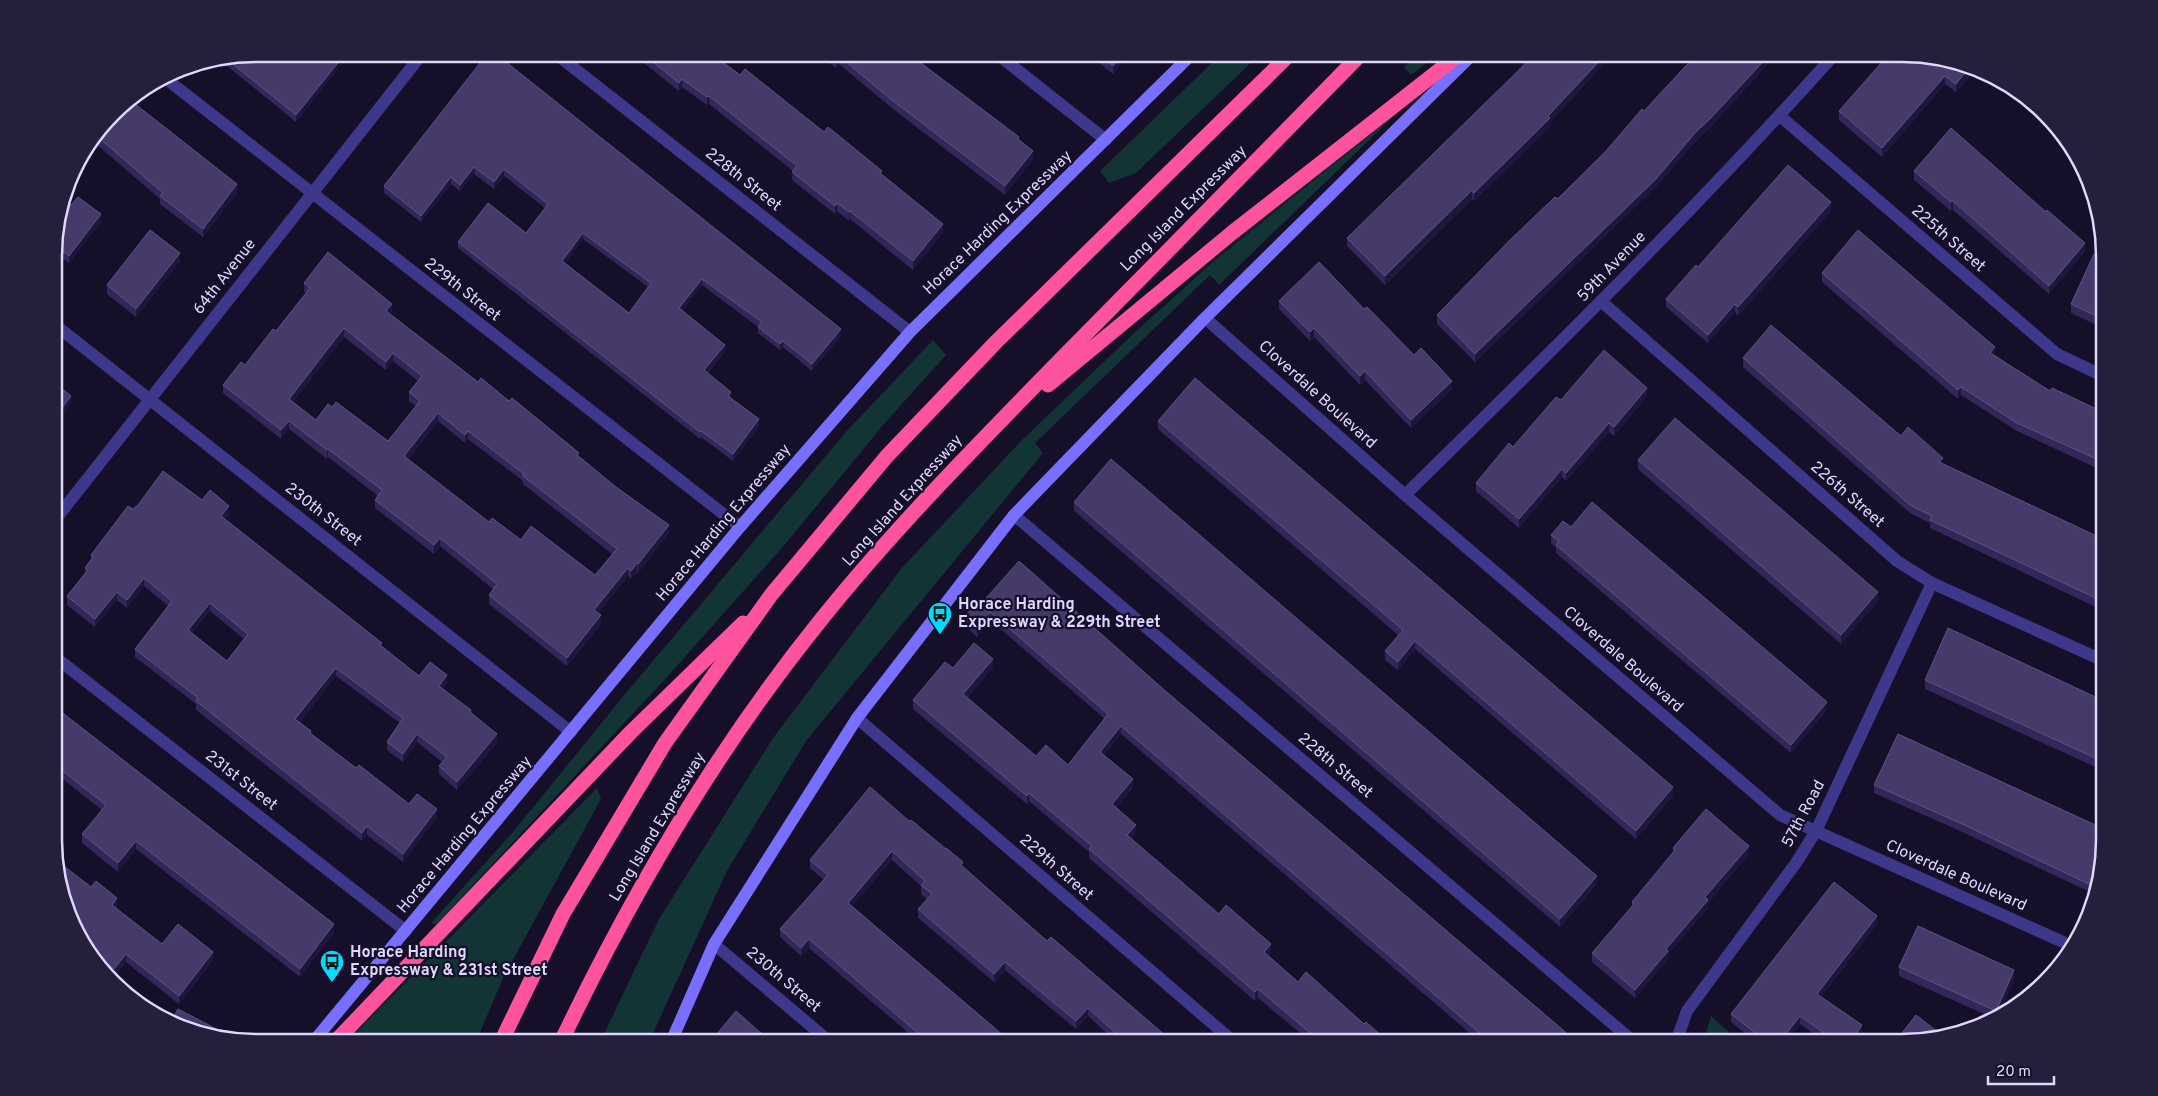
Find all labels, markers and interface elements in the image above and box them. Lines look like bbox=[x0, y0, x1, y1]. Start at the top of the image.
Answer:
street label: Long Island Expressway bbox=[1117, 142, 1251, 276]
street label: 228th Street bbox=[701, 144, 785, 216]
street label: Horace Harding Expressway bbox=[919, 146, 1077, 300]
street label: 225th Street bbox=[1907, 201, 1989, 277]
street label: 59th Avenue bbox=[1573, 227, 1651, 307]
street label: 64th Avenue bbox=[189, 235, 261, 319]
street label: 229th Street bbox=[420, 254, 504, 326]
street label: Cloverdale Boulevard bbox=[1254, 337, 1380, 453]
street label: Long Island Expressway bbox=[839, 431, 967, 571]
street label: Horace Harding Expressway bbox=[652, 440, 796, 606]
street label: 226th Street bbox=[1806, 457, 1888, 533]
street label: 230th Street bbox=[281, 479, 365, 551]
place label: Horace Harding Expressway & 229th Street bbox=[958, 595, 1161, 633]
bus stop icon: Horace Harding Expressway & 229th Street bbox=[927, 601, 953, 635]
street label: Cloverdale Boulevard bbox=[1559, 602, 1687, 718]
street label: 228th Street bbox=[1293, 729, 1377, 803]
street label: 231st Street bbox=[201, 747, 281, 815]
street label: Long Island Expressway bbox=[606, 749, 710, 905]
street label: Horace Harding Expressway bbox=[393, 752, 537, 918]
street label: 57th Road bbox=[1778, 777, 1830, 851]
street label: 229th Street bbox=[1015, 830, 1097, 906]
street label: Cloverdale Boulevard bbox=[1882, 836, 2030, 916]
place label: Horace Harding Expressway & 231st Street bbox=[350, 943, 547, 981]
street label: 230th Street bbox=[741, 943, 825, 1017]
bus stop icon: Horace Harding Expressway & 231st Street bbox=[319, 949, 345, 983]
scale bar bbox=[1988, 1054, 2054, 1086]
text: 20 m bbox=[1996, 1063, 2031, 1082]

